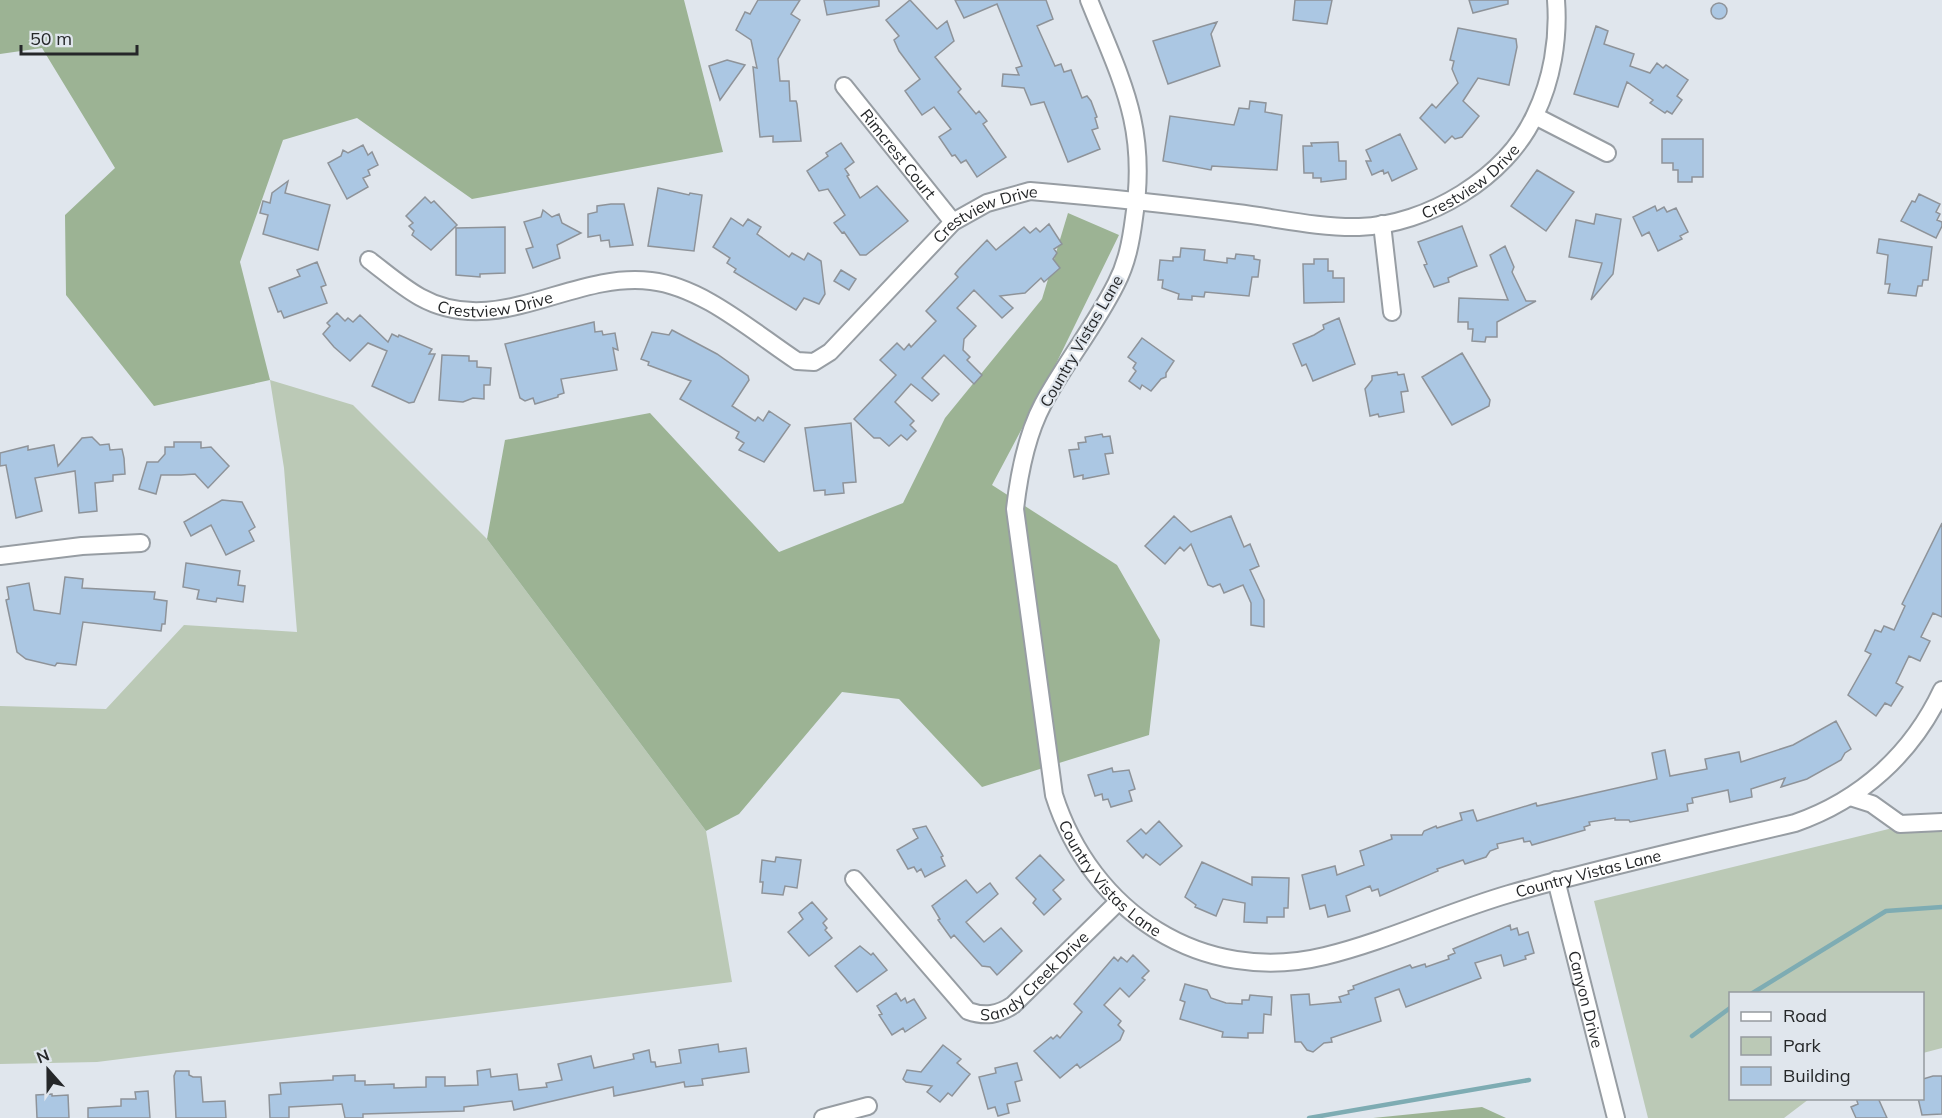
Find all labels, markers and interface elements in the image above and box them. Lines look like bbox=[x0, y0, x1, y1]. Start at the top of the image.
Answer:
scale bar bbox=[21, 18, 136, 56]
text: 50 m bbox=[30, 27, 72, 50]
street label: Rimcrest Court bbox=[856, 105, 941, 203]
street label: Crestview Drive bbox=[1418, 140, 1523, 223]
street label: Crestview Drive bbox=[928, 181, 1039, 247]
street label: Country Vistas Lane bbox=[1035, 271, 1127, 411]
street label: Crestview Drive bbox=[435, 287, 555, 321]
street label: Country Vistas Lane bbox=[1055, 817, 1165, 941]
street label: Country Vistas Lane bbox=[1513, 845, 1663, 902]
street label: Sandy Creek Drive bbox=[980, 927, 1092, 1024]
street label: Canyon Drive bbox=[1564, 949, 1608, 1050]
legend bbox=[1729, 992, 1924, 1100]
text: Road bbox=[1783, 1004, 1827, 1027]
text: Park bbox=[1783, 1034, 1822, 1057]
north arrow bbox=[18, 1040, 78, 1100]
text: N bbox=[33, 1044, 52, 1067]
text: Building bbox=[1783, 1064, 1851, 1087]

